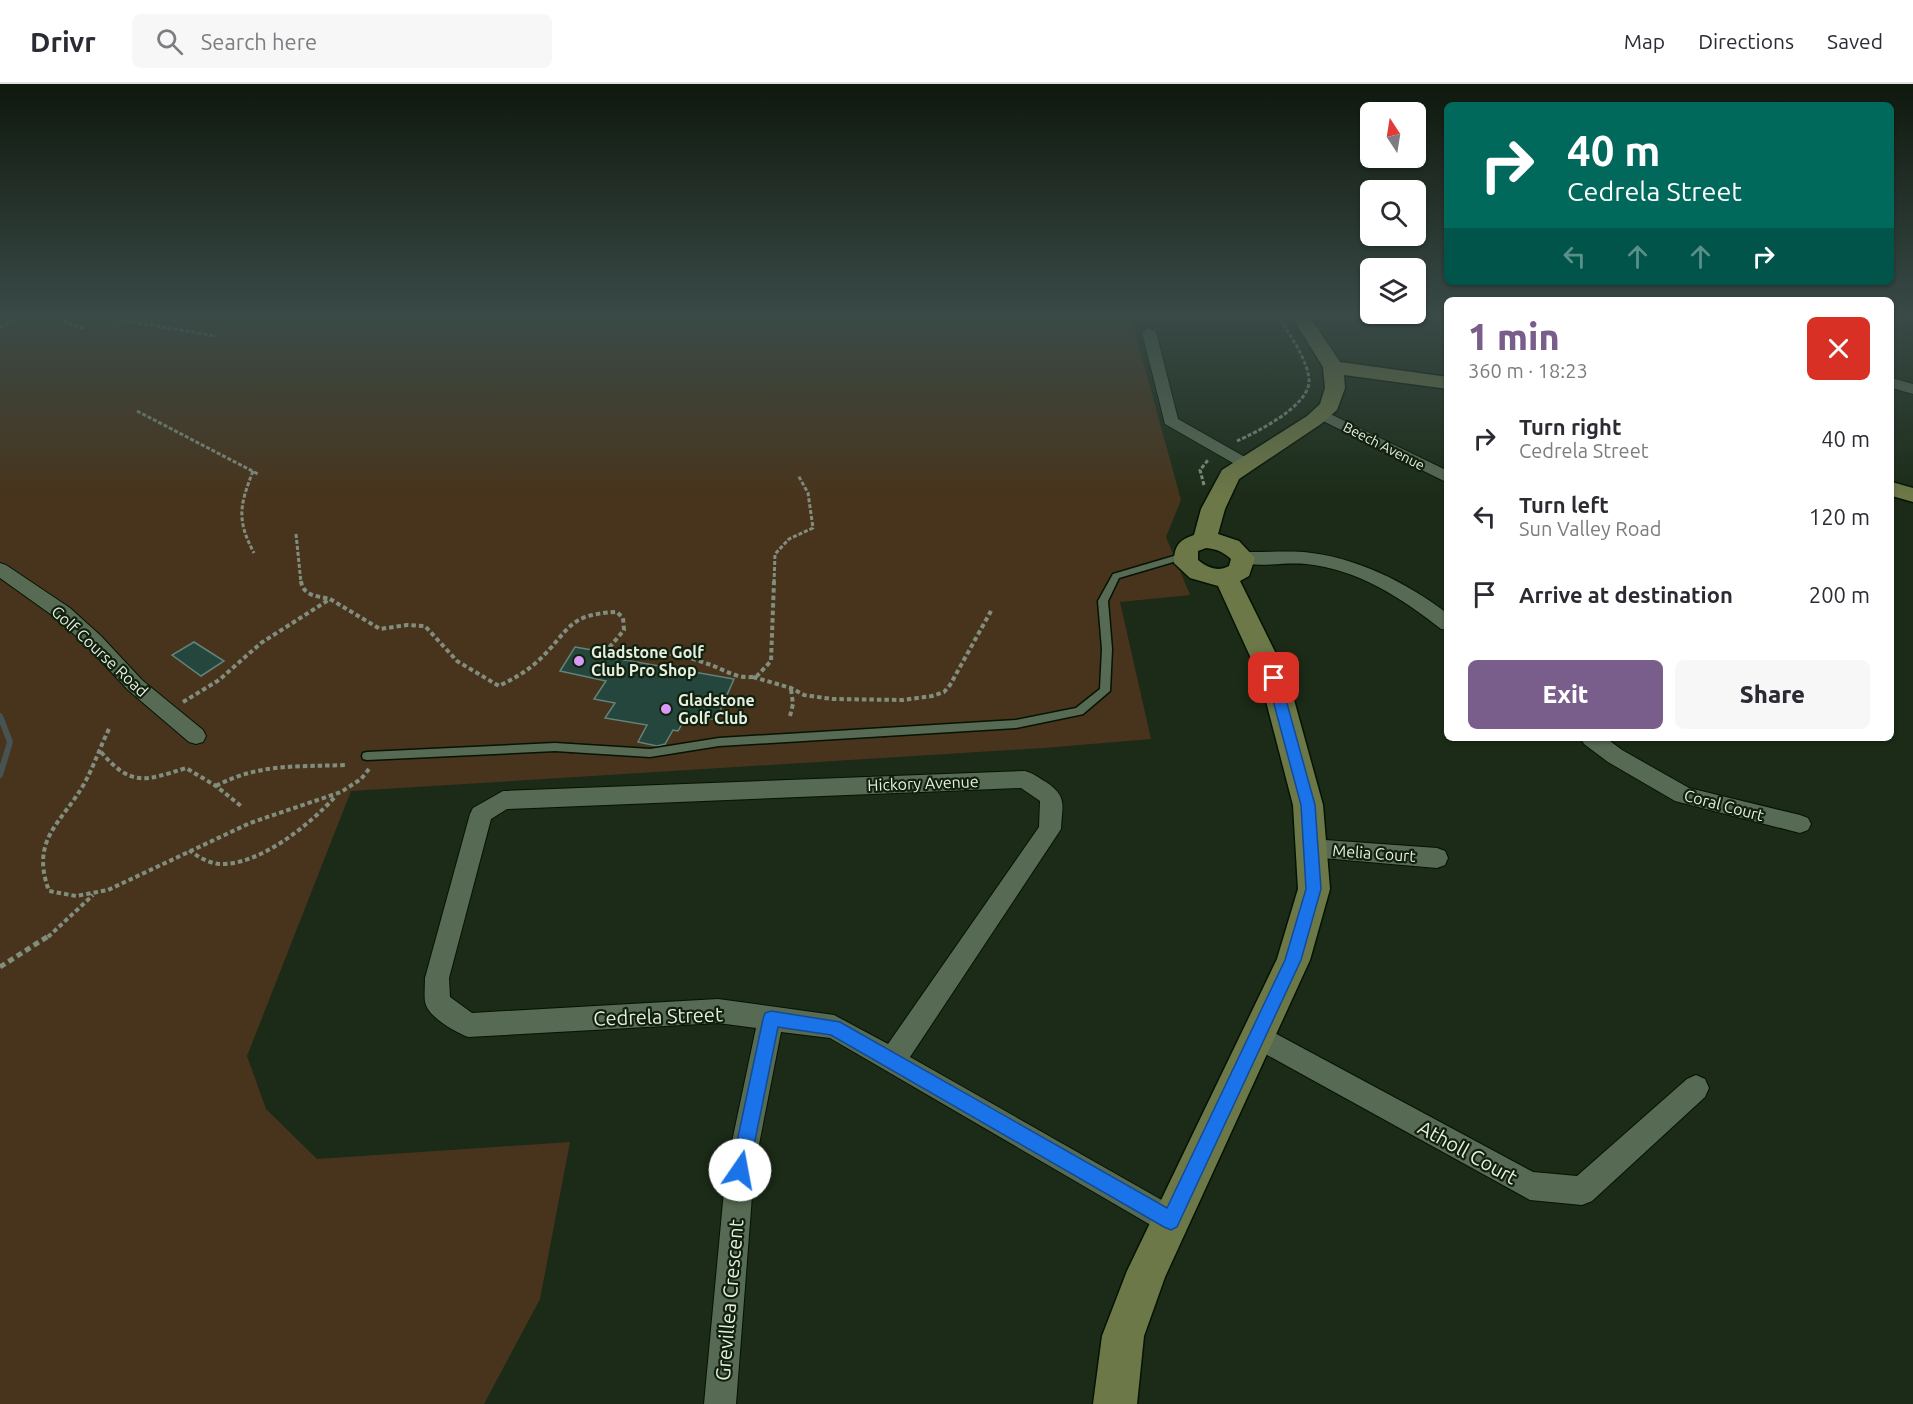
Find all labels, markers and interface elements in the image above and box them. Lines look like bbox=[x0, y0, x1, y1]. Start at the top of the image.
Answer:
search box bbox=[132, 14, 552, 68]
icon: search bbox=[153, 25, 186, 58]
text: Drivr bbox=[30, 26, 96, 57]
text: Search here bbox=[201, 29, 317, 54]
text: Map bbox=[1624, 29, 1665, 53]
text: Directions bbox=[1698, 29, 1794, 53]
text: Saved bbox=[1827, 29, 1883, 53]
north arrow bbox=[1360, 102, 1426, 168]
map controls bbox=[1360, 102, 1426, 324]
icon: right bbox=[1468, 126, 1546, 204]
text: 40 m bbox=[1567, 127, 1661, 174]
text: Cedrela Street bbox=[1567, 176, 1742, 206]
button: search bbox=[1360, 180, 1426, 246]
icon: left bbox=[1558, 240, 1591, 273]
icon: ahead bbox=[1621, 240, 1654, 273]
icon: ahead bbox=[1684, 240, 1717, 273]
icon: right bbox=[1747, 240, 1780, 273]
button: layers bbox=[1360, 258, 1426, 324]
text: 1 min bbox=[1468, 316, 1560, 357]
button: close bbox=[1807, 317, 1870, 380]
text: 360 m · 18:23 bbox=[1468, 359, 1588, 382]
text: Turn right bbox=[1519, 414, 1621, 439]
street label: Beech Avenue bbox=[1341, 419, 1427, 473]
icon: right bbox=[1468, 422, 1501, 455]
text: 40 m bbox=[1821, 426, 1870, 451]
text: Cedrela Street bbox=[1519, 439, 1649, 462]
text: Turn left bbox=[1519, 492, 1609, 517]
icon: left bbox=[1468, 500, 1501, 533]
text: 120 m bbox=[1809, 504, 1870, 529]
text: Sun Valley Road bbox=[1519, 517, 1661, 540]
icon: arrive bbox=[1468, 578, 1501, 611]
text: Arrive at destination bbox=[1519, 582, 1733, 607]
text: 200 m bbox=[1809, 582, 1870, 607]
street label: Golf Course Road bbox=[48, 602, 152, 700]
place label: Gladstone Golf Club Pro Shop bbox=[591, 643, 704, 679]
pin bbox=[1248, 652, 1299, 703]
marker: Gladstone Golf Club Pro Shop bbox=[572, 654, 586, 668]
button: Exit bbox=[1468, 660, 1663, 729]
button: Share bbox=[1675, 660, 1870, 729]
icon: arrive bbox=[1257, 661, 1290, 694]
place label: Gladstone Golf Club bbox=[678, 691, 755, 727]
marker: Gladstone Golf Club bbox=[659, 702, 673, 716]
street label: Hickory Avenue bbox=[867, 772, 979, 794]
street label: Coral Court bbox=[1682, 786, 1767, 824]
street label: Melia Court bbox=[1332, 841, 1417, 865]
street label: Cedrela Street bbox=[593, 1002, 723, 1030]
street label: Atholl Court bbox=[1414, 1115, 1522, 1189]
position arrow bbox=[708, 1138, 772, 1202]
street label: Grevillea Crescent bbox=[710, 1218, 748, 1382]

